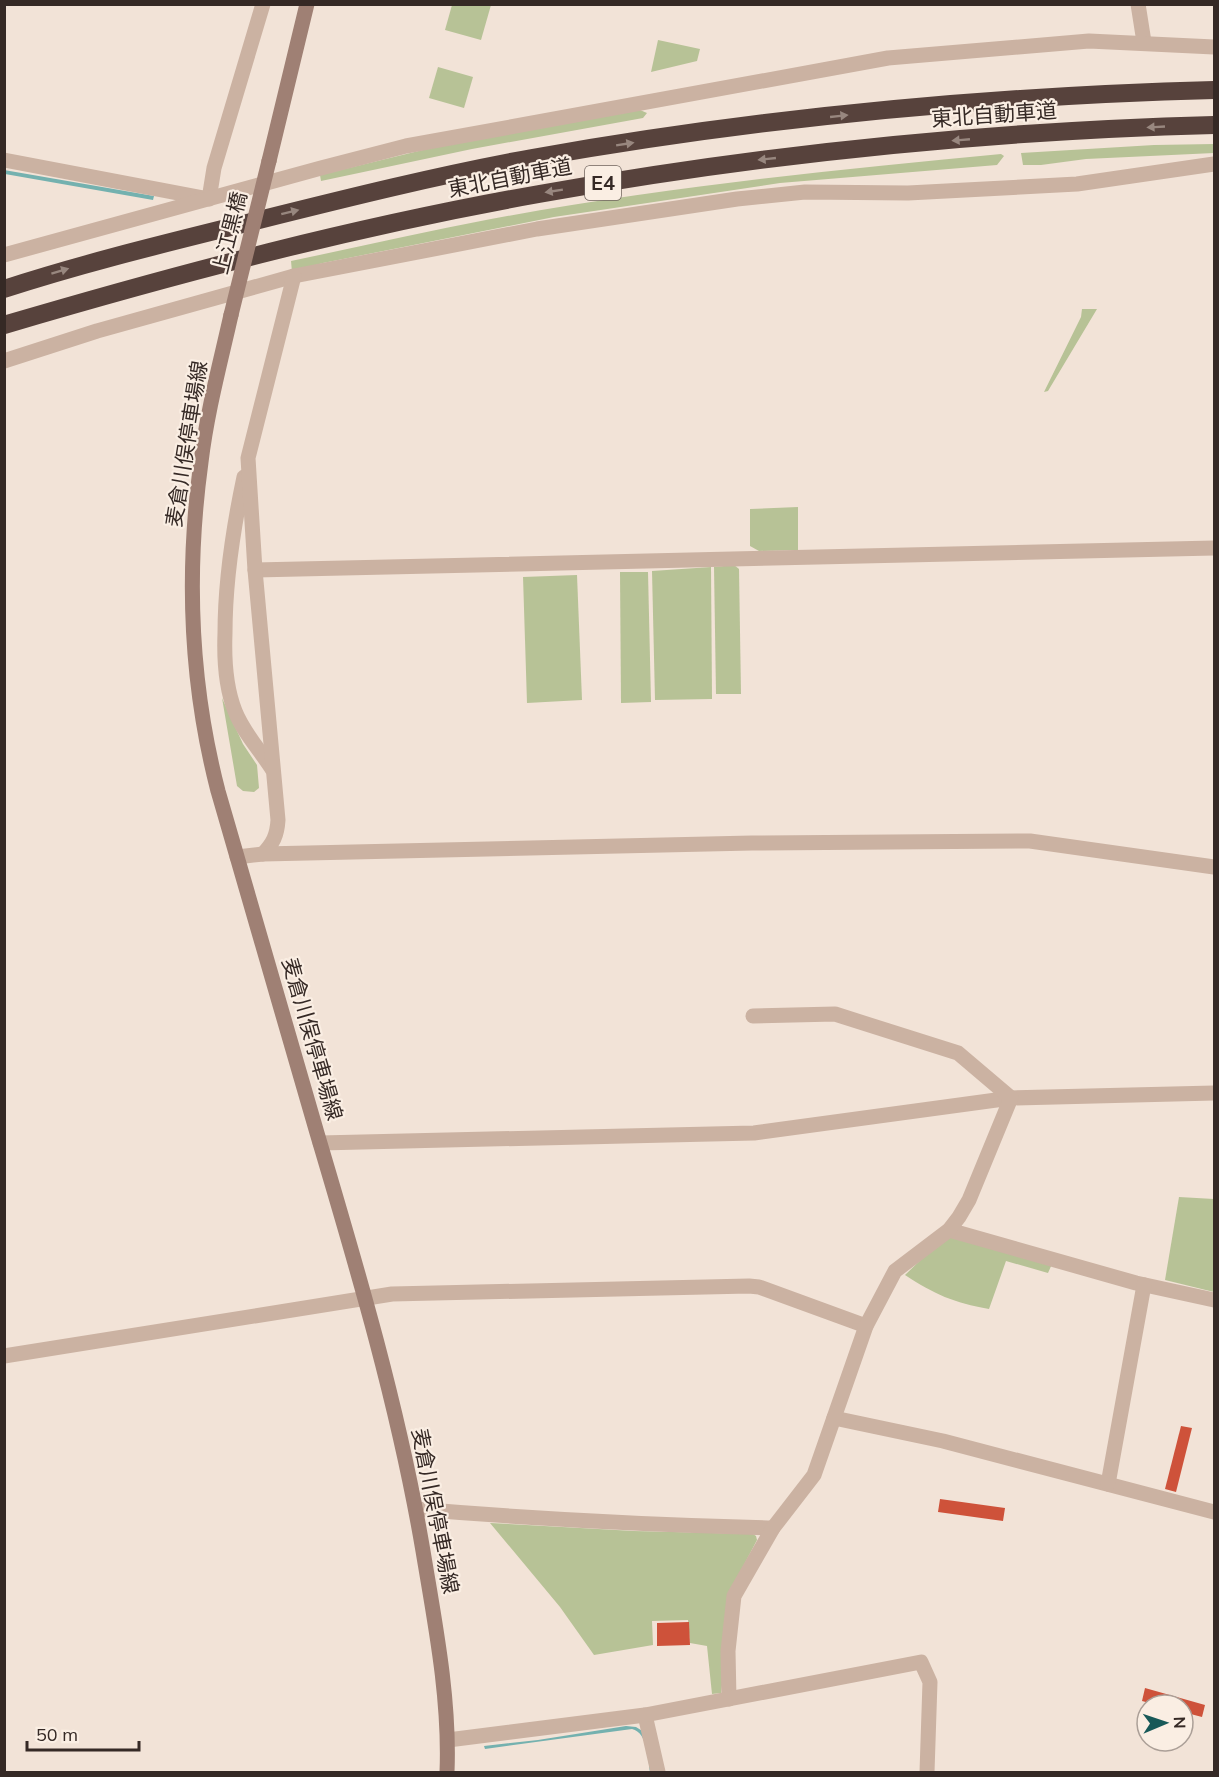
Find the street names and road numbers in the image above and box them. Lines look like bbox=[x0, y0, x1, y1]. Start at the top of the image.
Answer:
street label: 東北自動車道 bbox=[930, 97, 1058, 131]
street label: 東北自動車道 bbox=[445, 152, 574, 202]
road number: E4 bbox=[585, 166, 621, 200]
street label: 上江黒橋 bbox=[206, 189, 252, 277]
street label: 麦倉川俣停車場線 bbox=[160, 359, 212, 529]
street label: 麦倉川俣停車場線 bbox=[277, 954, 349, 1123]
street label: 麦倉川俣停車場線 bbox=[407, 1426, 465, 1596]

